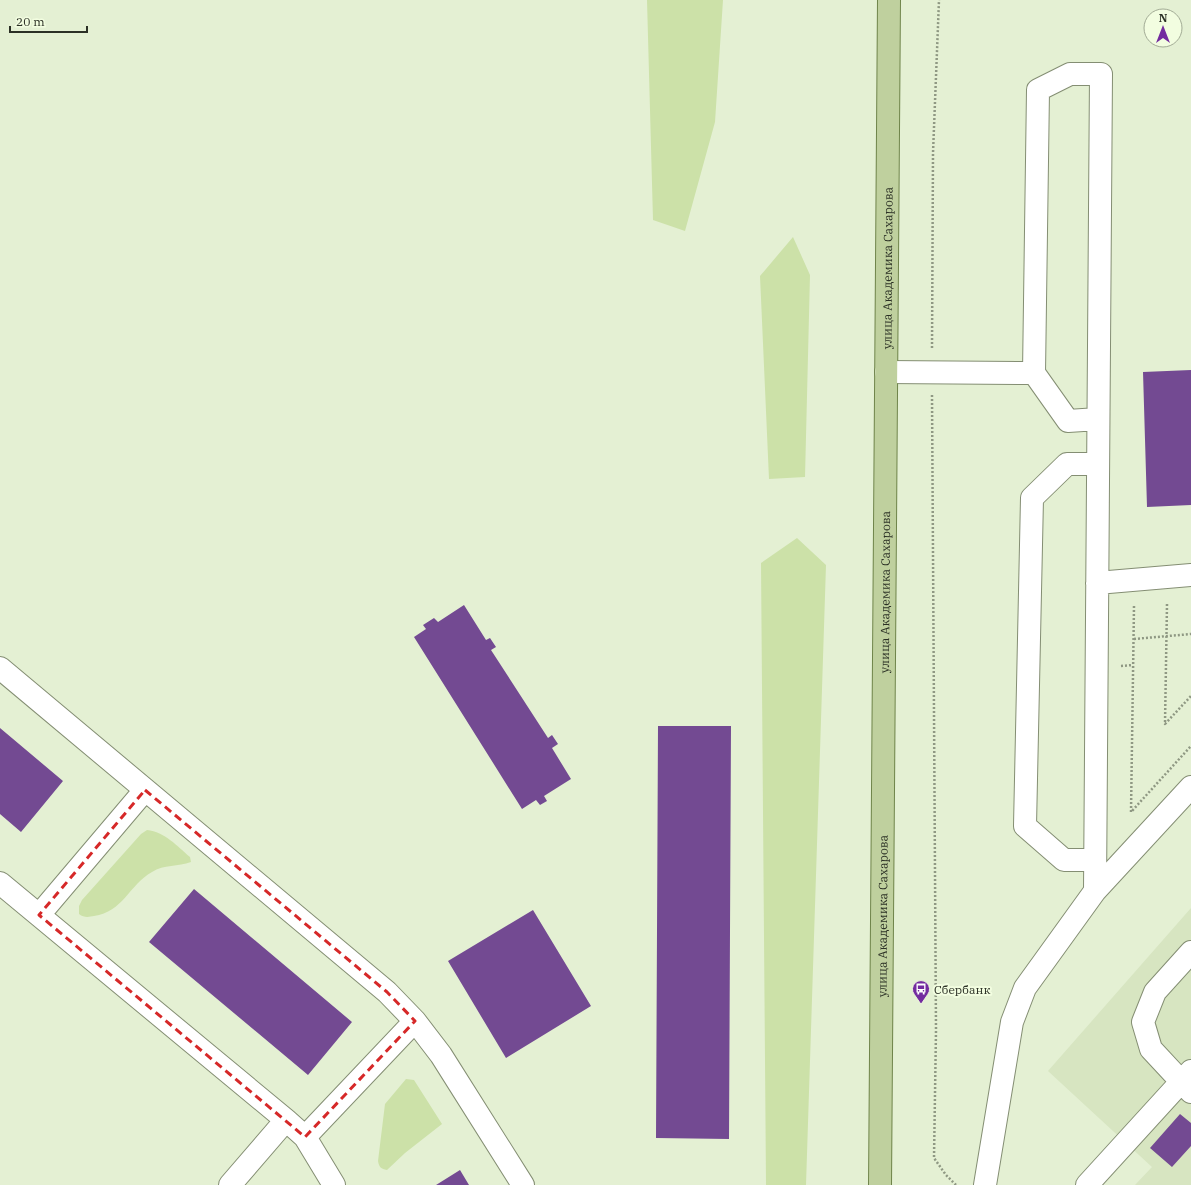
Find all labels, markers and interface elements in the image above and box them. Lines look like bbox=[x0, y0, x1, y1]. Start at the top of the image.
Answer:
scale bar bbox=[10, 8, 87, 34]
north arrow bbox=[1143, 8, 1183, 48]
text: N bbox=[1159, 11, 1168, 25]
text: 20 m bbox=[16, 14, 45, 29]
street label: улица Академика Сахарова bbox=[879, 186, 895, 349]
street label: улица Академика Сахарова bbox=[876, 510, 893, 673]
street label: улица Академика Сахарова bbox=[874, 834, 890, 997]
bus stop icon: Сбербанк bbox=[911, 979, 931, 1004]
place label: Сбербанк bbox=[934, 982, 990, 997]

